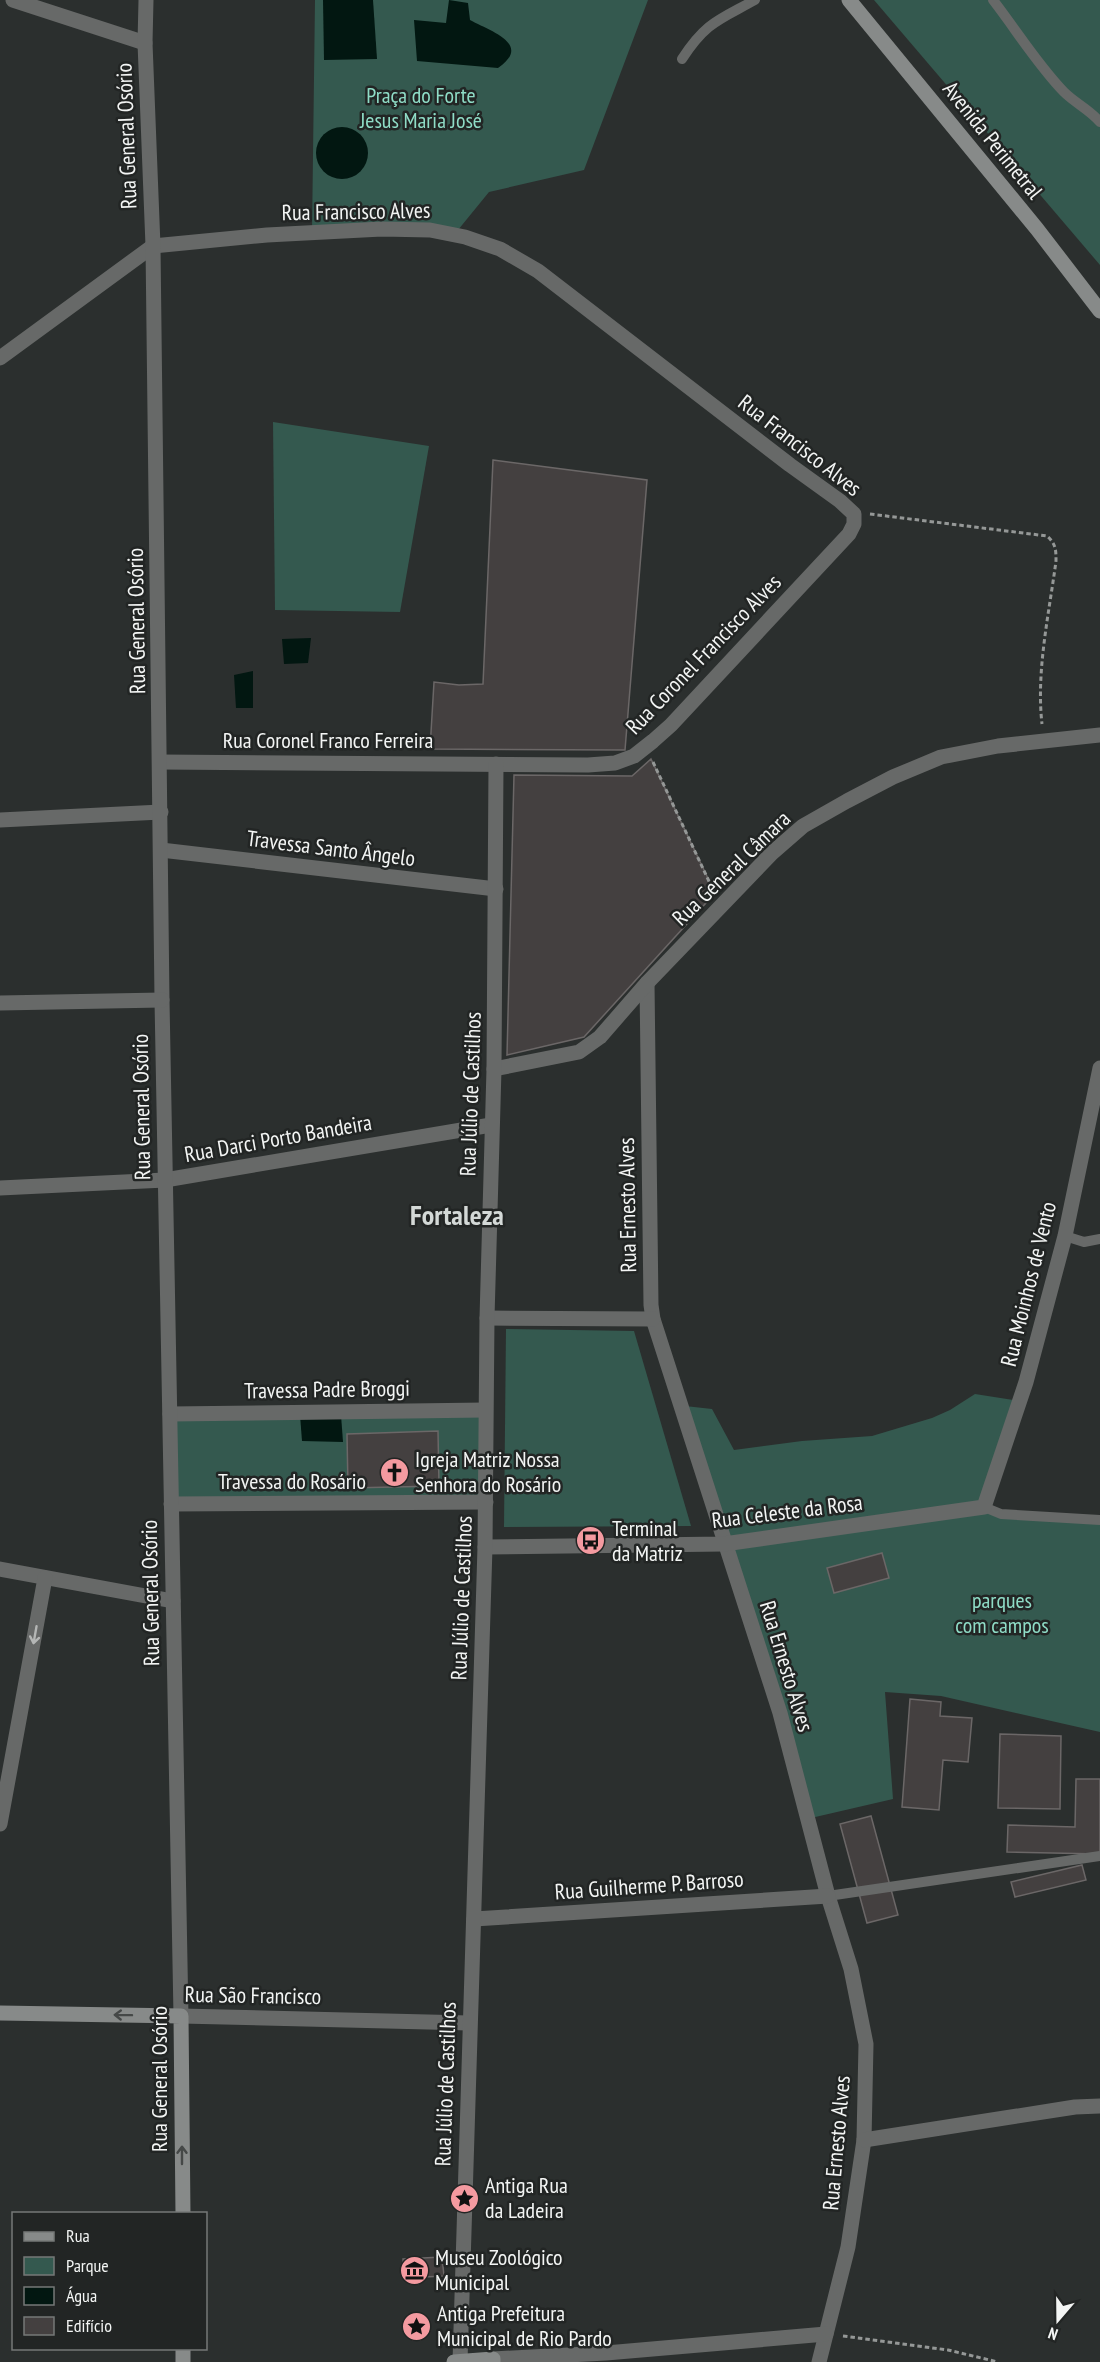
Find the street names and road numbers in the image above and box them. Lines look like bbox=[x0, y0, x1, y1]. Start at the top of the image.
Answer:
street label: Rua General Osório bbox=[109, 62, 143, 210]
street label: Avenida Perimetral bbox=[937, 75, 1050, 205]
street label: Rua Francisco Alves bbox=[281, 196, 431, 226]
street label: Rua Francisco Alves bbox=[733, 388, 867, 502]
street label: Rua General Osório bbox=[121, 548, 151, 694]
street label: Rua Coronel Francisco Alves bbox=[619, 568, 787, 740]
street label: Rua Coronel Franco Ferreira bbox=[223, 726, 433, 754]
street label: Rua General Câmara bbox=[666, 805, 796, 931]
street label: Travessa Santo Ângelo bbox=[245, 824, 417, 872]
street label: Rua Júlio de Castilhos bbox=[453, 1011, 487, 1177]
street label: Rua General Osório bbox=[126, 1034, 156, 1180]
street label: Rua Darci Porto Bandeira bbox=[182, 1108, 374, 1168]
street label: Rua Ernesto Alves bbox=[612, 1137, 642, 1273]
street label: Rua Moinhos de Vento bbox=[994, 1199, 1062, 1369]
street label: Travessa Padre Broggi bbox=[244, 1374, 410, 1404]
street label: Travessa do Rosário bbox=[218, 1467, 366, 1495]
street label: Rua Celeste da Rosa bbox=[710, 1488, 864, 1534]
street label: Rua Júlio de Castilhos bbox=[444, 1515, 478, 1681]
street label: Rua General Osório bbox=[135, 1520, 165, 1666]
street label: Rua Ernesto Alves bbox=[754, 1597, 820, 1735]
street label: Rua Guilherme P. Barroso bbox=[554, 1864, 744, 1906]
street label: Rua São Francisco bbox=[184, 1980, 322, 2010]
street label: Rua Júlio de Castilhos bbox=[428, 2001, 462, 2167]
street label: Rua General Osório bbox=[145, 2006, 173, 2152]
street label: Rua Ernesto Alves bbox=[816, 2074, 856, 2212]

